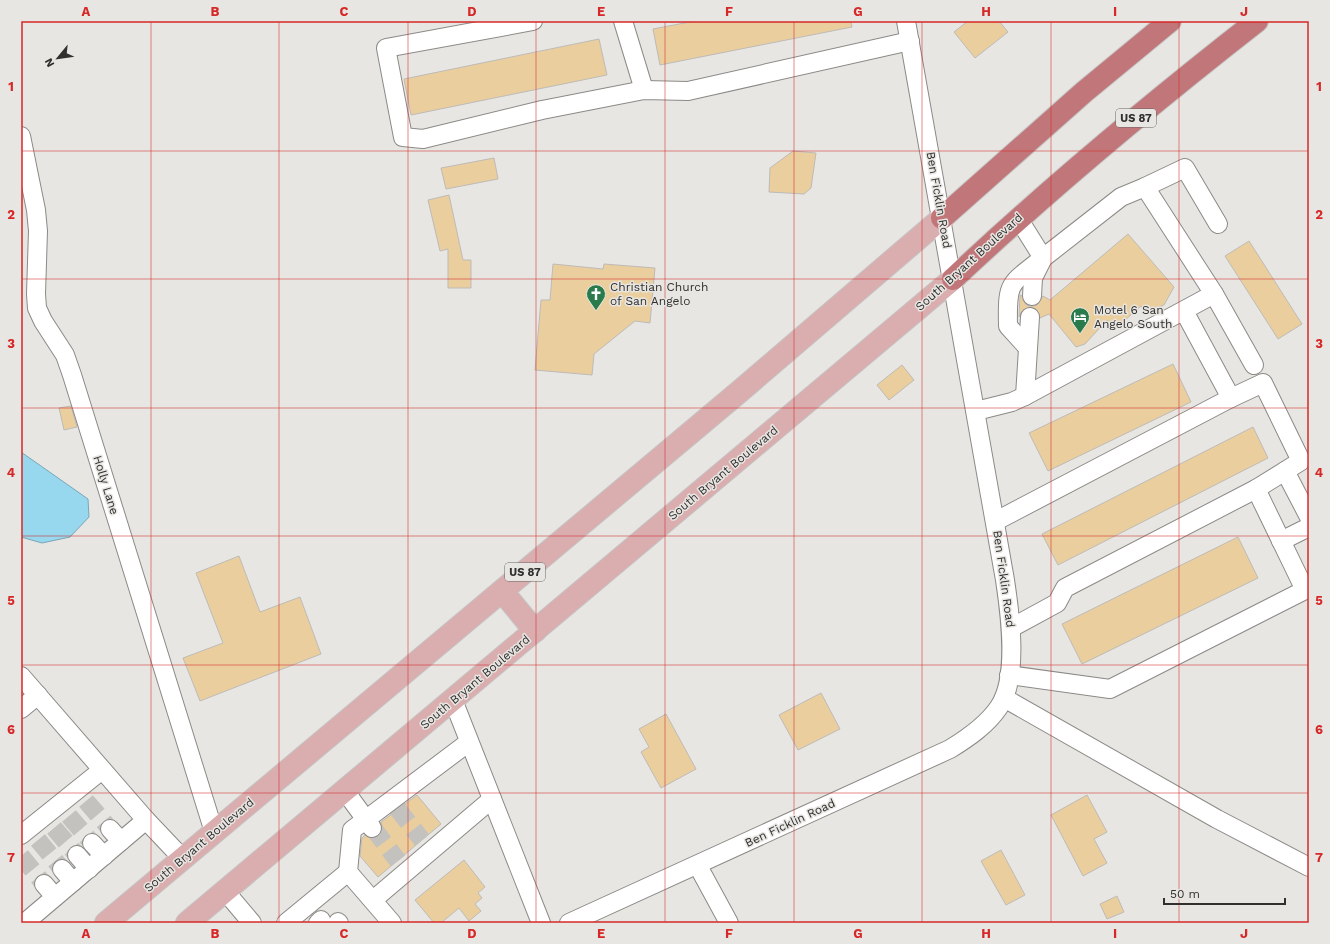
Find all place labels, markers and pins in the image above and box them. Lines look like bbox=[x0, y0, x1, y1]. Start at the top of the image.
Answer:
place label: Christian Church of San Angelo bbox=[610, 280, 709, 308]
church icon: Christian Church of San Angelo bbox=[585, 283, 607, 311]
place label: Motel 6 San Angelo South bbox=[1094, 303, 1172, 331]
hotel icon: Motel 6 San Angelo South bbox=[1069, 306, 1091, 334]

